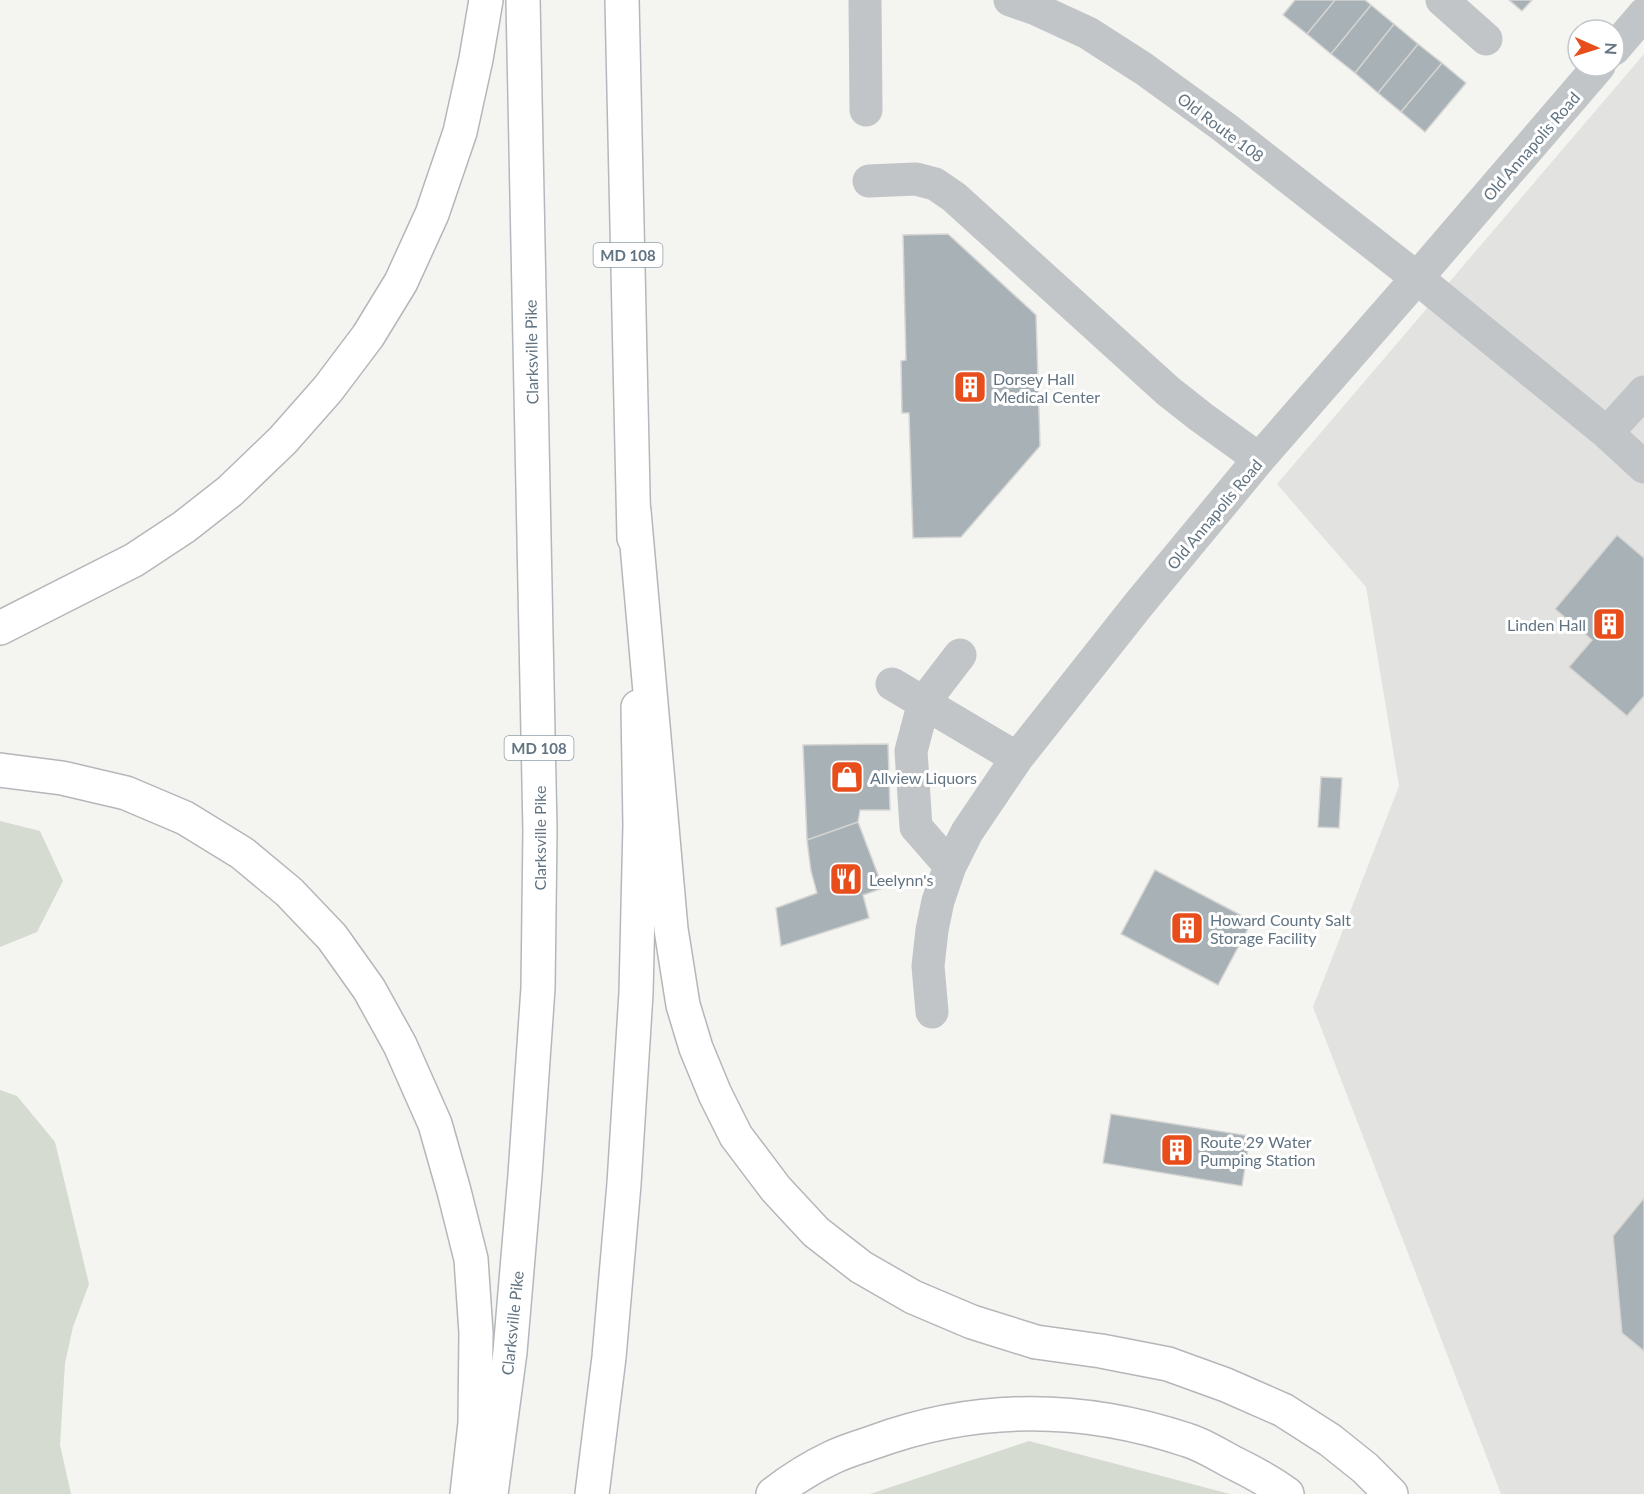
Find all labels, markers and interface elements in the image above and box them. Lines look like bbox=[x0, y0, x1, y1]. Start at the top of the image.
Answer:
north arrow bbox=[1566, 18, 1626, 78]
text: N bbox=[1602, 42, 1621, 55]
street label: Old Route 108 bbox=[1174, 88, 1268, 166]
street label: Old Annapolis Road bbox=[1479, 88, 1583, 204]
road number: MD 108 bbox=[594, 243, 662, 267]
street label: Clarksville Pike bbox=[521, 299, 541, 405]
building icon: Dorsey Hall Medical Center bbox=[952, 369, 988, 405]
place label: Dorsey Hall Medical Center bbox=[993, 369, 1100, 406]
street label: Old Annapolis Road bbox=[1162, 455, 1266, 573]
building icon: Linden Hall bbox=[1591, 606, 1627, 642]
place label: Linden Hall bbox=[1507, 615, 1586, 634]
road number: MD 108 bbox=[504, 736, 574, 760]
shop icon: Allview Liquors bbox=[829, 759, 865, 795]
place label: Allview Liquors bbox=[870, 768, 977, 787]
street label: Clarksville Pike bbox=[530, 786, 549, 890]
restaurant icon: Leelynn's bbox=[828, 861, 864, 897]
place label: Leelynn's bbox=[869, 870, 933, 889]
building icon: Howard County Salt Storage Facility bbox=[1169, 910, 1205, 946]
place label: Howard County Salt Storage Facility bbox=[1210, 910, 1351, 947]
building icon: Route 29 Water Pumping Station bbox=[1159, 1132, 1195, 1168]
place label: Route 29 Water Pumping Station bbox=[1200, 1132, 1316, 1169]
street label: Clarksville Pike bbox=[497, 1270, 527, 1376]

